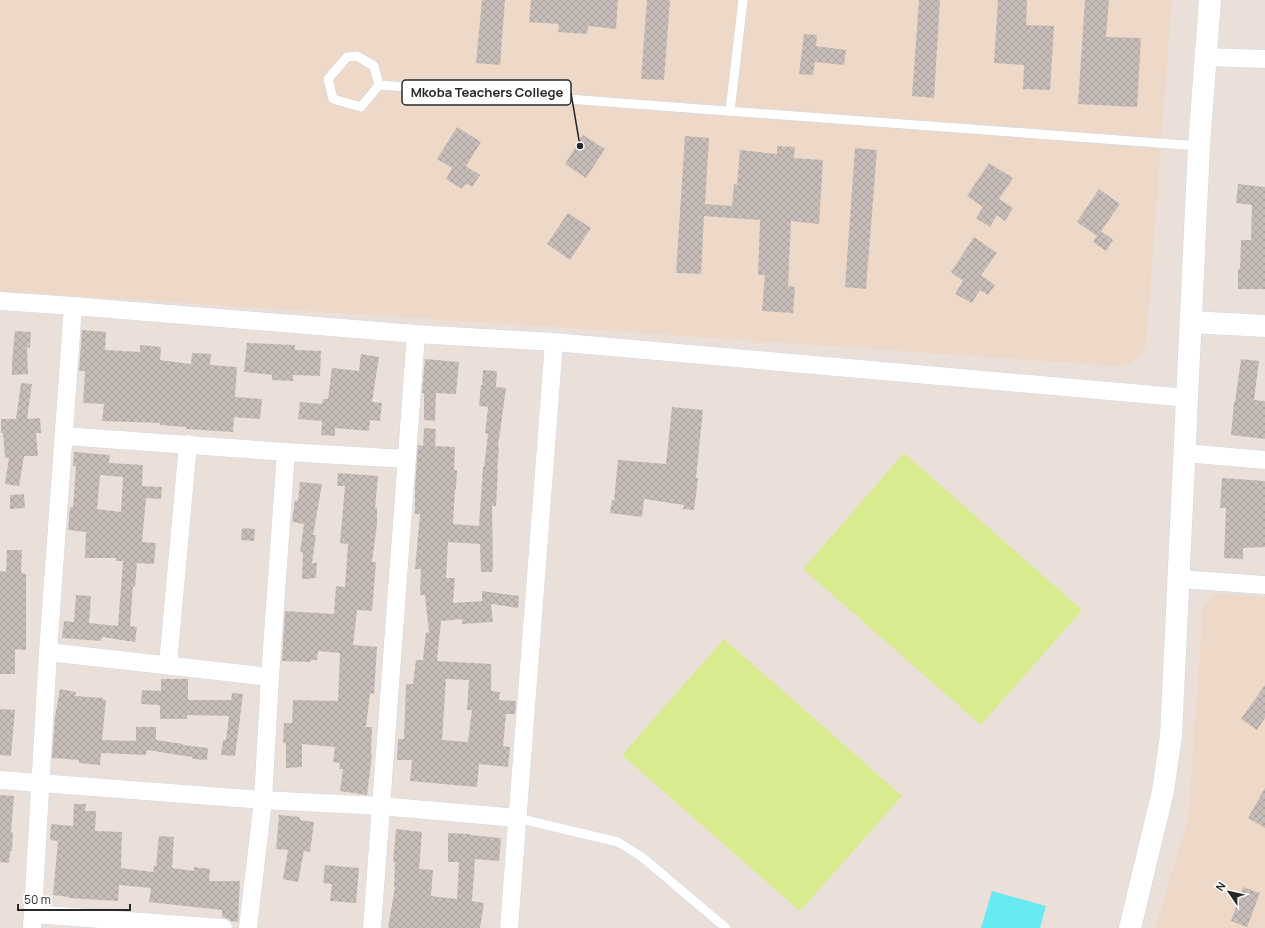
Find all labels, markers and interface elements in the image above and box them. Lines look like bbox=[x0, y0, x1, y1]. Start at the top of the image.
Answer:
callout: Mkoba Teachers College bbox=[402, 80, 571, 105]
text: Mkoba Teachers College bbox=[411, 83, 564, 101]
north arrow bbox=[1209, 872, 1249, 912]
text: N bbox=[1212, 879, 1229, 894]
scale bar bbox=[18, 886, 130, 912]
text: 50 m bbox=[24, 891, 51, 908]

